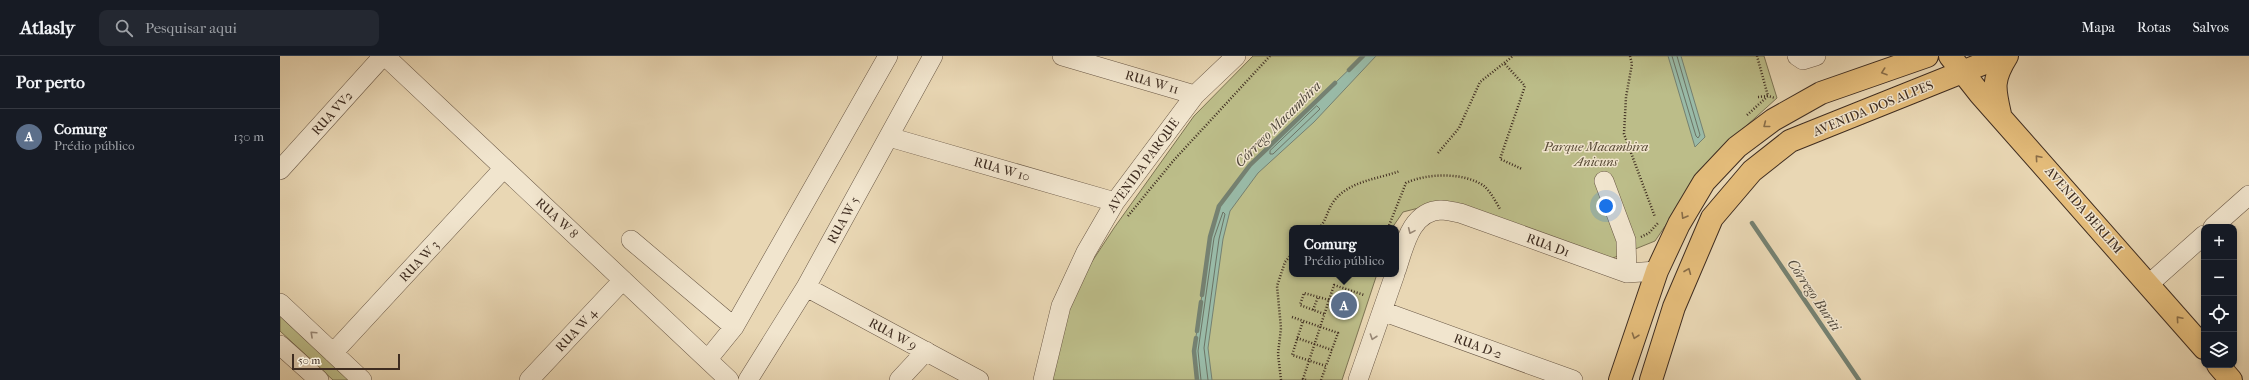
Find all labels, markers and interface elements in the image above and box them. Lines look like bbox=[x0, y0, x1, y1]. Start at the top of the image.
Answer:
search box bbox=[99, 10, 379, 46]
text: Atlasly bbox=[20, 17, 75, 39]
icon: search bbox=[113, 17, 135, 39]
text: Pesquisar aqui bbox=[145, 19, 237, 37]
text: Mapa bbox=[2082, 19, 2115, 36]
text: Rotas bbox=[2137, 19, 2171, 36]
text: Salvos bbox=[2193, 19, 2229, 36]
street label: RUA W 11 bbox=[1123, 67, 1181, 97]
one-way arrow bbox=[1880, 67, 1887, 75]
text: Por perto bbox=[16, 72, 85, 92]
water label: Córrego Macambira bbox=[1231, 77, 1325, 171]
street label: AVENIDA DOS ALPES bbox=[1810, 77, 1935, 139]
street label: RUA VV2 bbox=[308, 88, 356, 138]
street label: AVENIDA PARQUE bbox=[1103, 115, 1182, 216]
text: Comurg bbox=[54, 120, 107, 138]
one-way arrow bbox=[1763, 120, 1770, 128]
text: A bbox=[25, 129, 33, 144]
text: 130 m bbox=[233, 129, 264, 144]
text: Prédio público bbox=[54, 138, 135, 153]
park label: Parque Macambira Anicuns bbox=[1543, 139, 1648, 169]
street label: RUA W 10 bbox=[972, 154, 1032, 184]
one-way arrow bbox=[2035, 155, 2042, 162]
street label: AVENIDA BERLIM bbox=[2041, 163, 2126, 257]
street label: RUA W 5 bbox=[824, 194, 862, 246]
street label: RUA W 8 bbox=[533, 195, 581, 241]
your location bbox=[1596, 196, 1616, 216]
one-way arrow bbox=[1681, 212, 1689, 219]
map controls bbox=[2201, 224, 2237, 368]
button: + bbox=[2201, 224, 2237, 260]
popup bbox=[1289, 225, 1399, 277]
one-way arrow bbox=[1408, 227, 1416, 234]
street label: RUA D1 bbox=[1524, 230, 1572, 260]
text: Comurg bbox=[1304, 235, 1357, 253]
street label: RUA W 3 bbox=[396, 237, 442, 285]
text: Prédio público bbox=[1304, 253, 1384, 268]
water label: Córrego Buriti bbox=[1784, 256, 1845, 335]
button: − bbox=[2201, 260, 2237, 296]
one-way arrow bbox=[1684, 267, 1692, 274]
pin: A bbox=[1331, 290, 1357, 320]
button: locate bbox=[2201, 296, 2237, 332]
street label: RUA W 4 bbox=[552, 305, 600, 355]
street label: RUA W 9 bbox=[866, 315, 920, 353]
one-way arrow bbox=[2176, 316, 2183, 323]
street label: RUA D-2 bbox=[1452, 330, 1504, 362]
one-way arrow bbox=[310, 331, 318, 339]
one-way arrow bbox=[1631, 332, 1640, 339]
button: layers bbox=[2201, 332, 2237, 368]
one-way arrow bbox=[1369, 334, 1377, 341]
scale bar bbox=[292, 352, 400, 371]
text: 50 m bbox=[298, 354, 320, 367]

